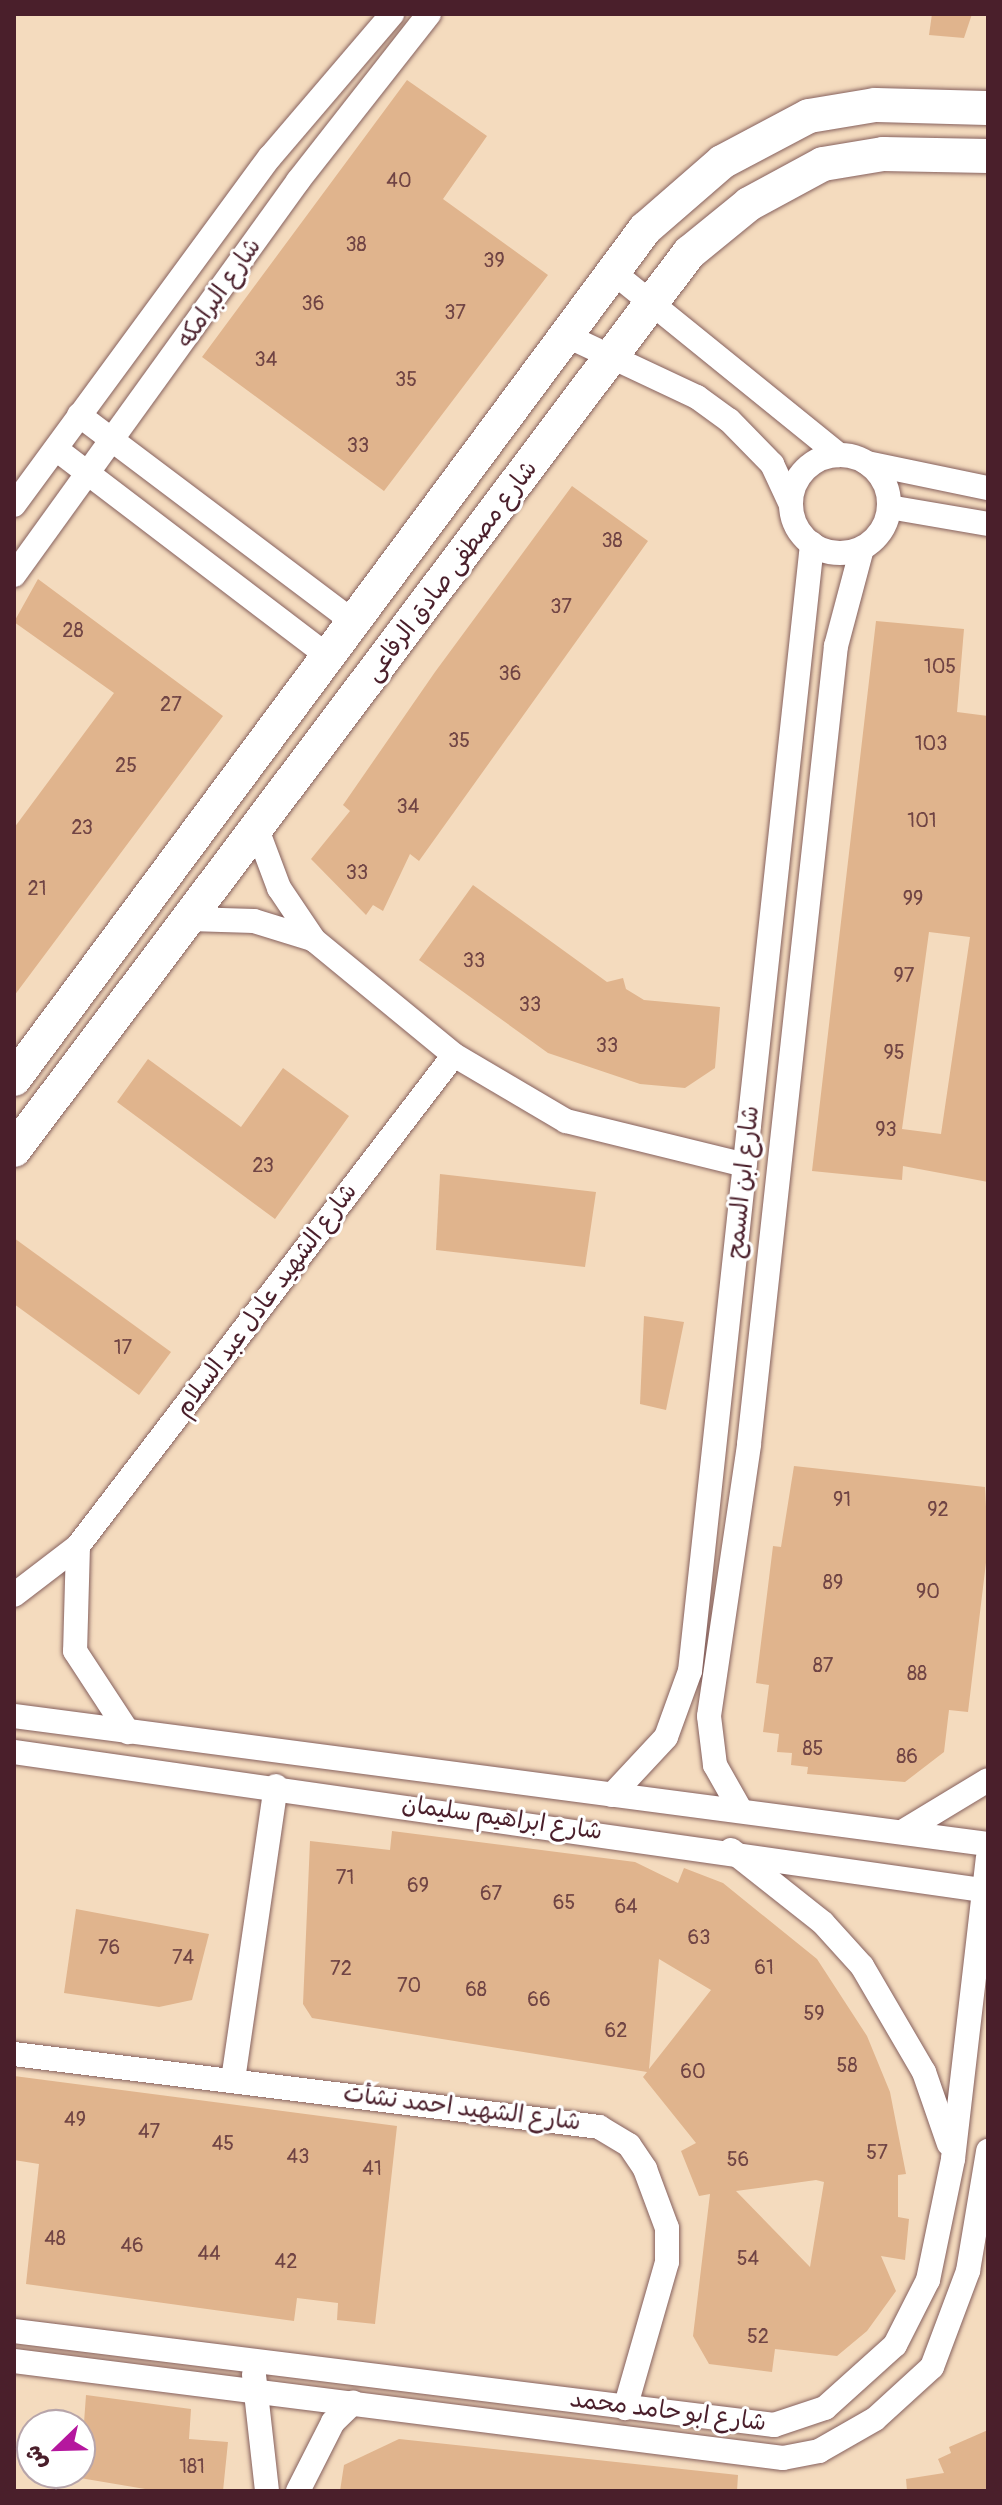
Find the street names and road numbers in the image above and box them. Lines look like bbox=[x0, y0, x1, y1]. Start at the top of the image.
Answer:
street label: شارع البرامكه bbox=[171, 233, 267, 353]
street label: شارع مصطفى صادق الرفاعى bbox=[359, 455, 543, 687]
street label: شارع ابن السمح bbox=[721, 1104, 765, 1260]
street label: شارع الشهيد عادل عبد السلام bbox=[169, 1178, 363, 1422]
street label: شارع ابراهيم سليمان bbox=[400, 1790, 604, 1846]
street label: شارع الشهيد احمد نشأت bbox=[342, 2079, 582, 2137]
street label: شارع ابو حامد محمد bbox=[568, 2385, 768, 2437]

